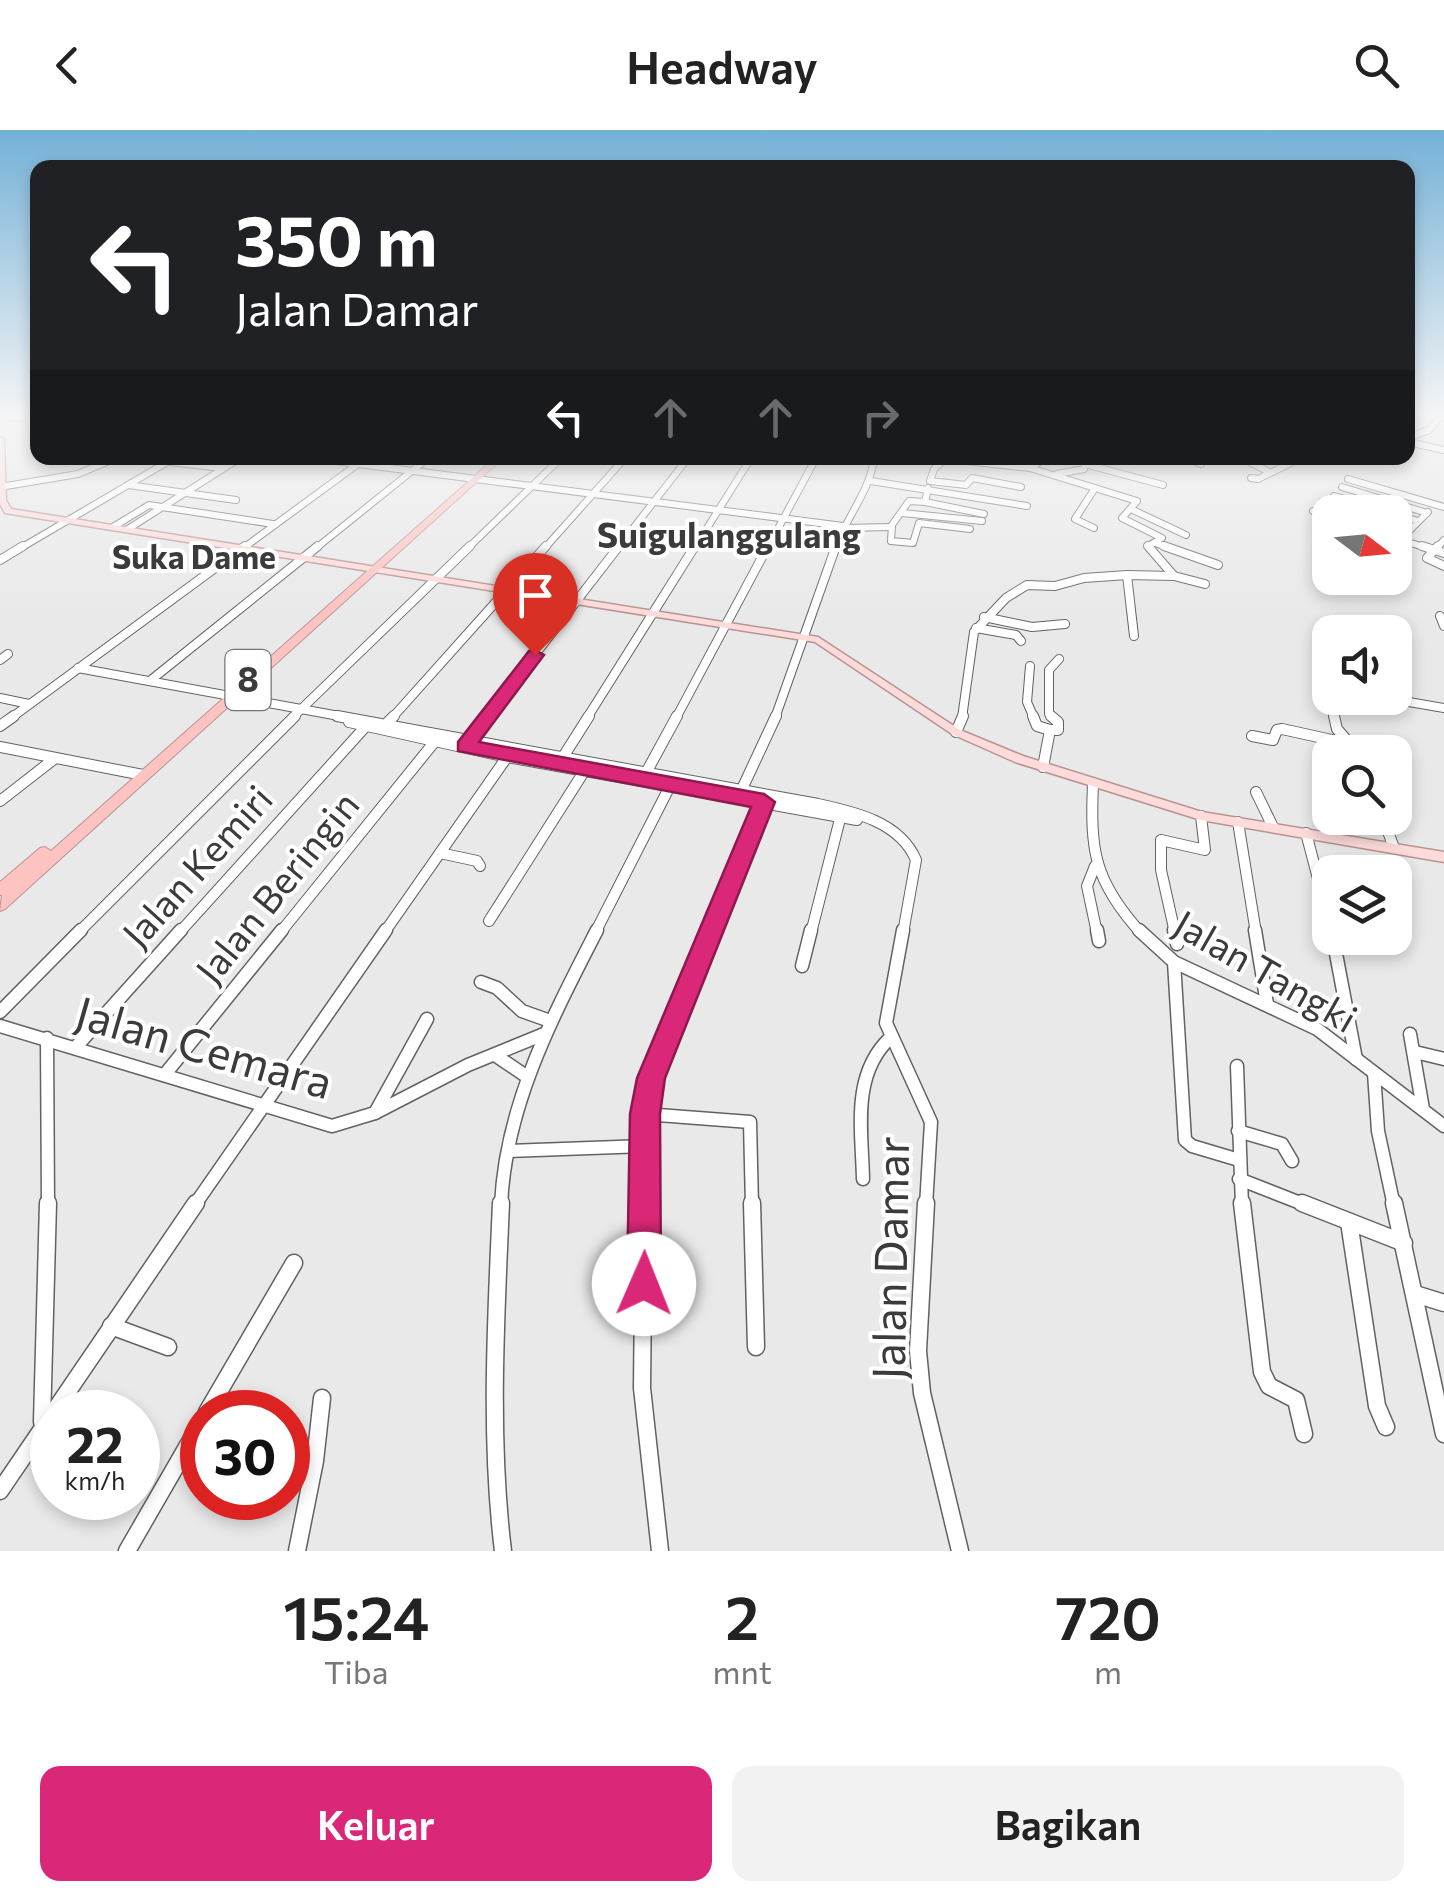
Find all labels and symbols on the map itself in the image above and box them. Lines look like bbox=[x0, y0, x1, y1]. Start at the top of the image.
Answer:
north arrow bbox=[1312, 495, 1412, 595]
district label: Suigulanggulang bbox=[597, 512, 861, 555]
district label: Suka Dame bbox=[112, 536, 276, 576]
pin bbox=[493, 553, 578, 656]
road number: 8 bbox=[226, 650, 270, 710]
street label: Jalan Kemiri bbox=[111, 775, 281, 956]
street label: Jalan Beringin bbox=[184, 781, 368, 992]
street label: Jalan Tangki bbox=[1167, 899, 1366, 1041]
street label: Jalan Cemara bbox=[70, 983, 339, 1108]
street label: Jalan Damar bbox=[859, 1136, 918, 1380]
position arrow bbox=[592, 1232, 696, 1336]
speed limit sign: 30 bbox=[180, 1390, 310, 1520]

